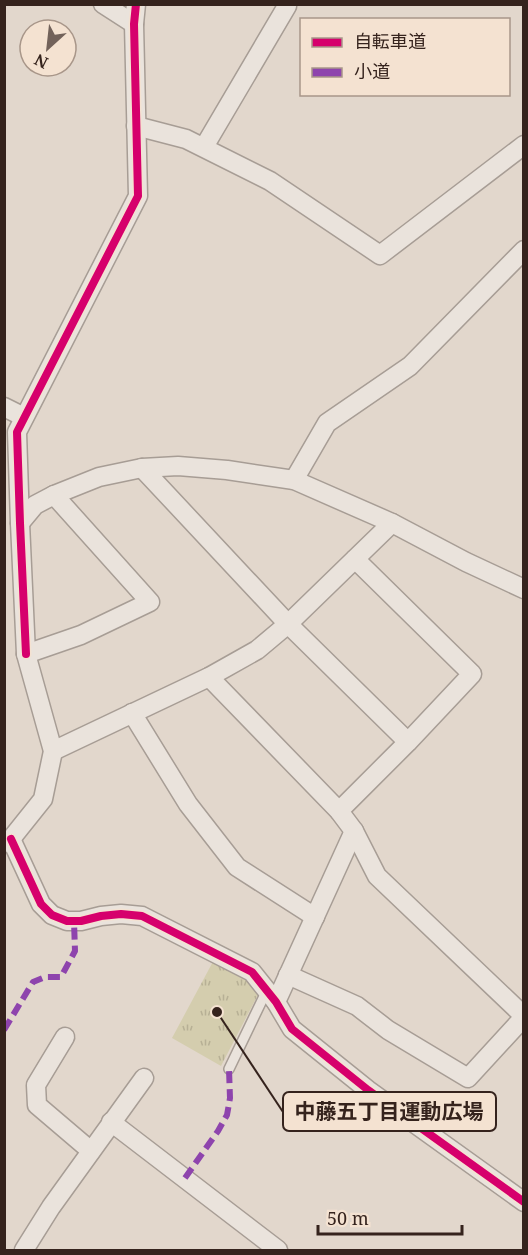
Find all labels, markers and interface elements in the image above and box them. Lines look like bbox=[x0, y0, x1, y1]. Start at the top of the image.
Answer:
north arrow bbox=[18, 18, 78, 78]
legend bbox=[300, 18, 510, 96]
text: 自転車道 bbox=[354, 29, 426, 53]
text: N bbox=[30, 49, 52, 74]
text: 小道 bbox=[354, 59, 390, 83]
callout: 中藤五丁目運動広場 bbox=[283, 1092, 496, 1131]
text: 中藤五丁目運動広場 bbox=[295, 1097, 484, 1125]
scale bar bbox=[318, 1198, 462, 1236]
text: 50 m bbox=[327, 1206, 369, 1230]

